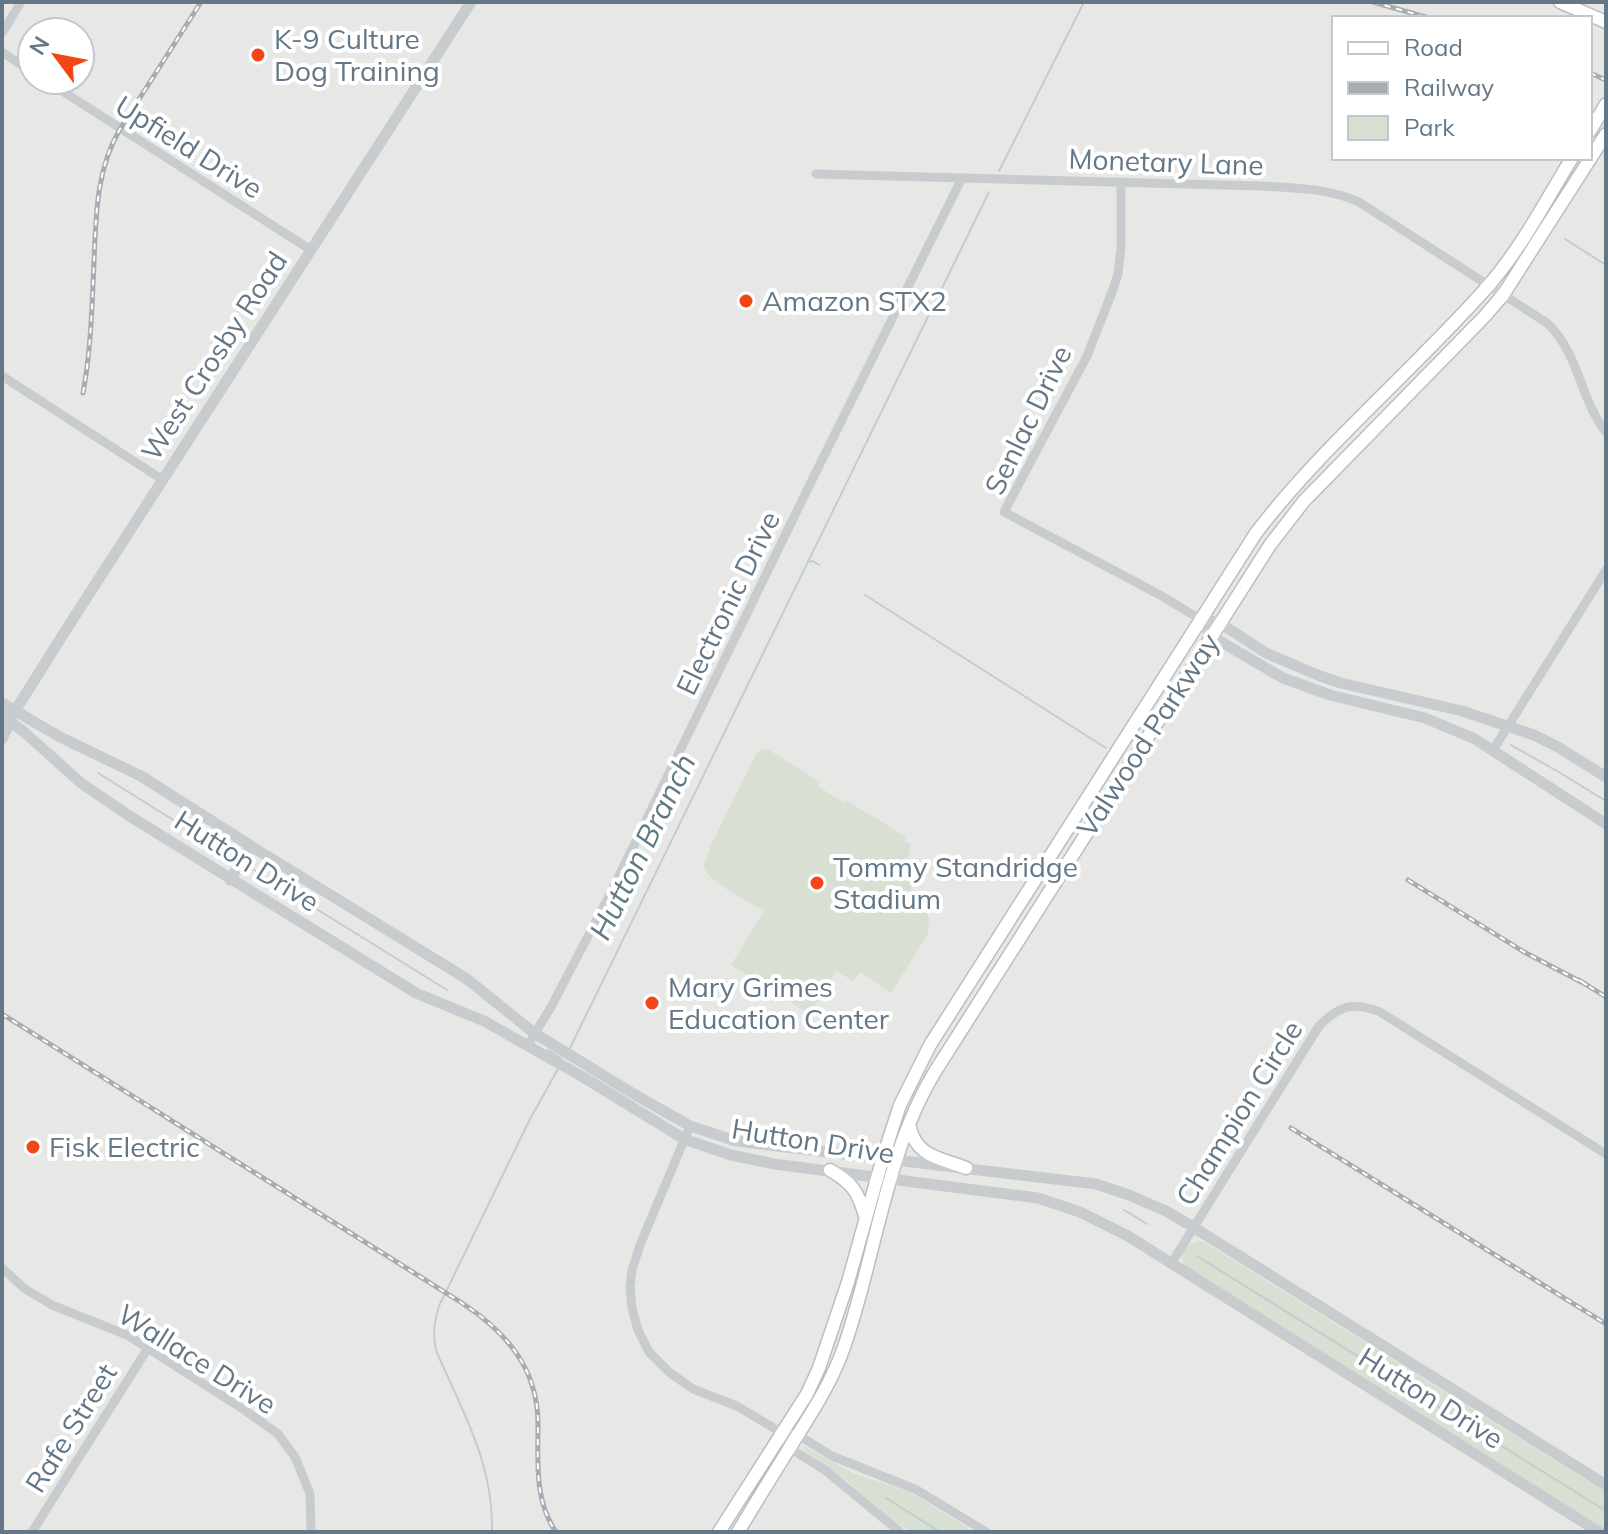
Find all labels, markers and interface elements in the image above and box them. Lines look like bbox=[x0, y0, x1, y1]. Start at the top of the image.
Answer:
north arrow bbox=[16, 16, 96, 96]
legend bbox=[1332, 16, 1592, 160]
place label: K-9 Culture Dog Training bbox=[274, 21, 440, 88]
text: N bbox=[23, 31, 55, 60]
text: Road bbox=[1404, 32, 1463, 62]
marker: K-9 Culture Dog Training bbox=[249, 46, 267, 64]
text: Railway bbox=[1404, 72, 1494, 102]
street label: Upfield Drive bbox=[109, 88, 269, 206]
text: Park bbox=[1404, 112, 1455, 142]
street label: Monetary Lane bbox=[1068, 141, 1264, 182]
street label: West Crosby Road bbox=[133, 245, 294, 467]
place label: Amazon STX2 bbox=[762, 283, 947, 318]
marker: Amazon STX2 bbox=[737, 292, 755, 310]
street label: Senlac Drive bbox=[976, 340, 1079, 500]
street label: Electronic Drive bbox=[668, 505, 787, 700]
street label: Valwood Parkway bbox=[1069, 626, 1227, 843]
water label: Hutton Branch bbox=[581, 747, 704, 946]
street label: Hutton Drive bbox=[168, 802, 326, 919]
place label: Tommy Standridge Stadium bbox=[833, 849, 1078, 916]
marker: Tommy Standridge Stadium bbox=[808, 874, 826, 892]
place label: Mary Grimes Education Center bbox=[668, 969, 890, 1036]
marker: Mary Grimes Education Center bbox=[643, 994, 661, 1012]
street label: Champion Circle bbox=[1168, 1014, 1310, 1212]
street label: Hutton Drive bbox=[729, 1110, 897, 1171]
place label: Fisk Electric bbox=[49, 1129, 200, 1164]
marker: Fisk Electric bbox=[24, 1138, 42, 1156]
street label: Wallace Drive bbox=[112, 1296, 283, 1421]
street label: Hutton Drive bbox=[1352, 1339, 1510, 1456]
street label: Rafe Street bbox=[17, 1357, 124, 1499]

